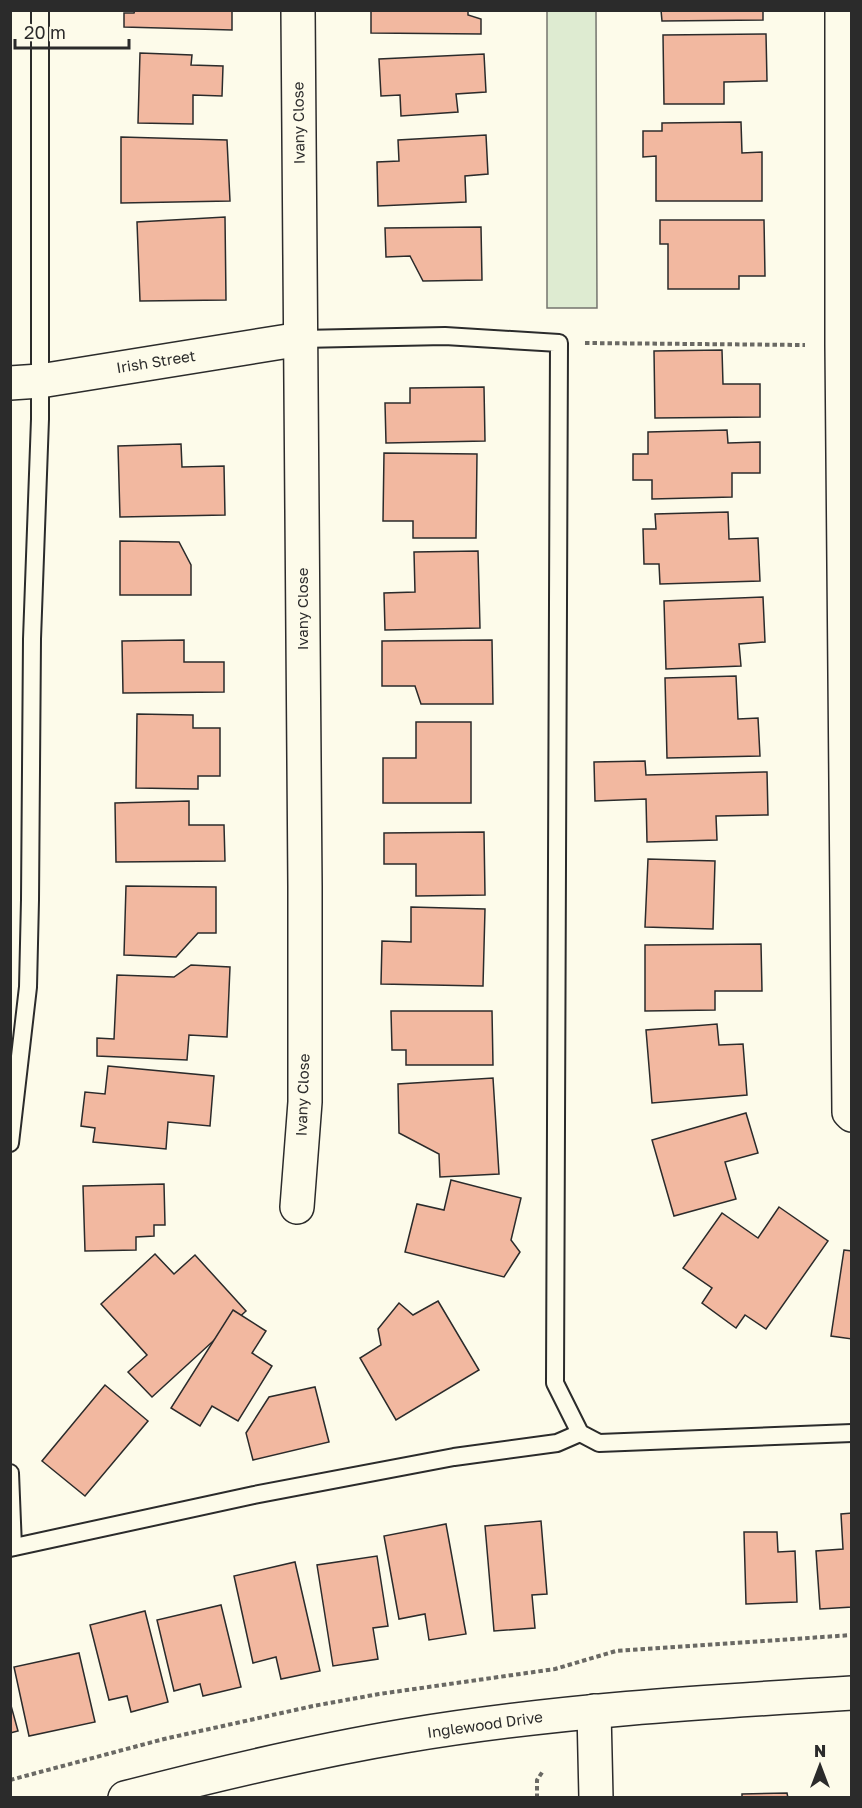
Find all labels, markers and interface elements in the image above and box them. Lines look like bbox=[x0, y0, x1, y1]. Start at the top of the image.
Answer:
scale bar bbox=[15, 12, 129, 50]
text: 20 m bbox=[24, 21, 66, 43]
street label: Ivany Close bbox=[288, 81, 308, 165]
street label: Irish Street bbox=[115, 346, 197, 376]
street label: Ivany Close bbox=[293, 567, 311, 650]
street label: Ivany Close bbox=[292, 1053, 312, 1137]
street label: Inglewood Drive bbox=[426, 1707, 544, 1741]
north arrow bbox=[790, 1736, 850, 1796]
text: N bbox=[814, 1741, 826, 1761]

